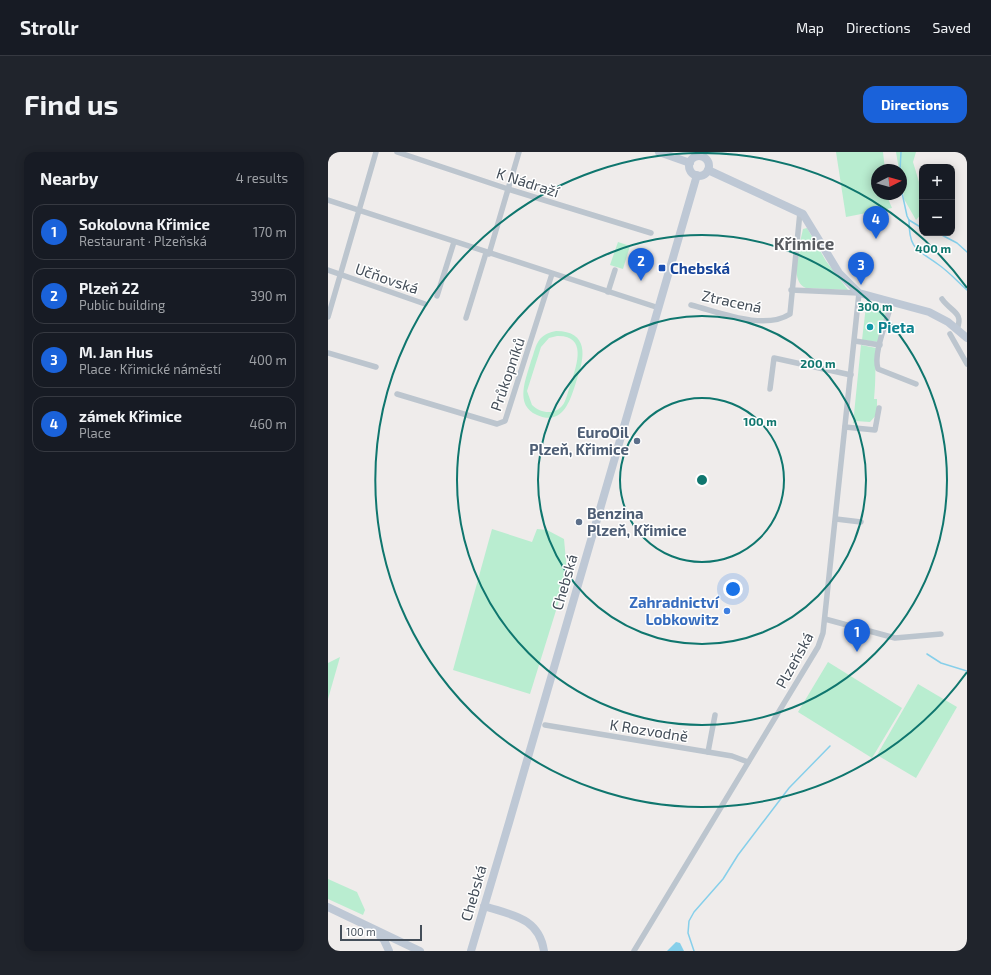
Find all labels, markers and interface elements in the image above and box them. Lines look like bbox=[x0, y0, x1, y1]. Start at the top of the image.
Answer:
text: Strollr bbox=[20, 16, 79, 39]
text: Map bbox=[796, 19, 824, 36]
text: Directions bbox=[846, 19, 911, 36]
text: Saved bbox=[933, 19, 971, 36]
button: Directions bbox=[863, 86, 967, 123]
text: Find us bbox=[24, 87, 118, 121]
street label: K Nádraží bbox=[494, 163, 563, 201]
north arrow bbox=[871, 164, 907, 200]
map controls bbox=[919, 164, 955, 236]
button: + bbox=[919, 164, 955, 200]
text: Nearby bbox=[40, 168, 98, 188]
text: 4 results bbox=[236, 170, 288, 186]
button: − bbox=[919, 200, 955, 236]
pin: 4 bbox=[863, 206, 889, 239]
text: Sokolovna Křimice bbox=[79, 215, 210, 233]
text: 1 bbox=[51, 224, 57, 240]
text: 170 m bbox=[253, 224, 287, 240]
text: Restaurant · Plzeňská bbox=[79, 233, 207, 249]
district label: Křimice bbox=[774, 233, 834, 253]
text: 400 m bbox=[915, 241, 951, 255]
pin: 2 bbox=[628, 248, 654, 281]
pin: 3 bbox=[848, 252, 874, 285]
street label: Učňovská bbox=[353, 259, 421, 297]
place label: Chebská bbox=[670, 259, 730, 277]
marker: Chebská bbox=[657, 263, 667, 273]
text: Plzeň 22 bbox=[79, 279, 139, 297]
street label: Ztracená bbox=[700, 286, 764, 316]
text: 2 bbox=[50, 288, 58, 304]
text: 390 m bbox=[250, 288, 287, 304]
text: Public building bbox=[79, 297, 165, 313]
text: 300 m bbox=[857, 299, 893, 313]
place label: Pieta bbox=[878, 318, 915, 336]
marker: Pieta bbox=[865, 322, 875, 332]
street label: Průkopníků bbox=[486, 335, 528, 413]
text: M. Jan Hus bbox=[79, 343, 153, 361]
text: 3 bbox=[50, 352, 58, 368]
text: 400 m bbox=[249, 352, 287, 368]
text: 200 m bbox=[800, 356, 836, 370]
text: Place · Křimické náměstí bbox=[79, 361, 221, 377]
text: zámek Křimice bbox=[79, 407, 182, 425]
text: 100 m bbox=[743, 414, 777, 428]
text: 4 bbox=[50, 416, 58, 432]
text: 460 m bbox=[249, 416, 287, 432]
place label: EuroOil Plzeň, Křimice bbox=[529, 423, 629, 458]
text: Place bbox=[79, 425, 111, 441]
marker: EuroOil Plzeň, Křimice bbox=[632, 436, 642, 446]
centre of rings bbox=[695, 473, 709, 487]
place label: Benzina Plzeň, Křimice bbox=[587, 504, 687, 539]
marker: Benzina Plzeň, Křimice bbox=[574, 517, 584, 527]
street label: Chebská bbox=[547, 552, 581, 612]
your location bbox=[723, 579, 743, 599]
place label: Zahradnictví Lobkowitz bbox=[629, 593, 720, 628]
marker: Zahradnictví Lobkowitz bbox=[722, 606, 732, 616]
pin: 1 bbox=[844, 619, 870, 652]
street label: Plzeňská bbox=[771, 629, 817, 691]
street label: K Rozvodně bbox=[609, 715, 689, 745]
street label: Chebská bbox=[456, 863, 490, 923]
scale bar bbox=[340, 923, 422, 942]
text: 100 m bbox=[346, 925, 376, 938]

